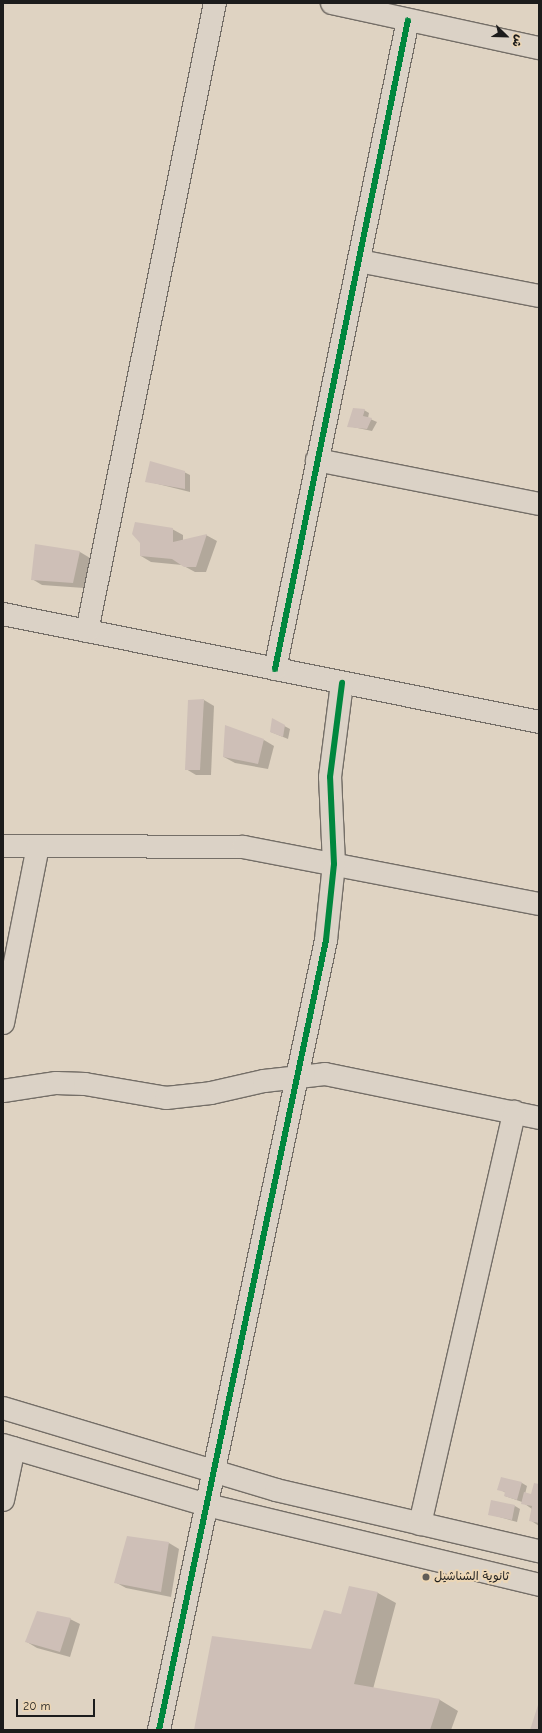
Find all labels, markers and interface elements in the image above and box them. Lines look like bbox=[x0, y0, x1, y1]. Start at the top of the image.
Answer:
north arrow bbox=[486, 16, 526, 56]
text: ش bbox=[509, 33, 526, 49]
place label: ثانوية الشناشيل bbox=[434, 1570, 509, 1584]
marker: ثانوية الشناشيل bbox=[421, 1572, 431, 1582]
scale bar bbox=[18, 1691, 97, 1717]
text: 20 m bbox=[23, 1699, 51, 1713]

